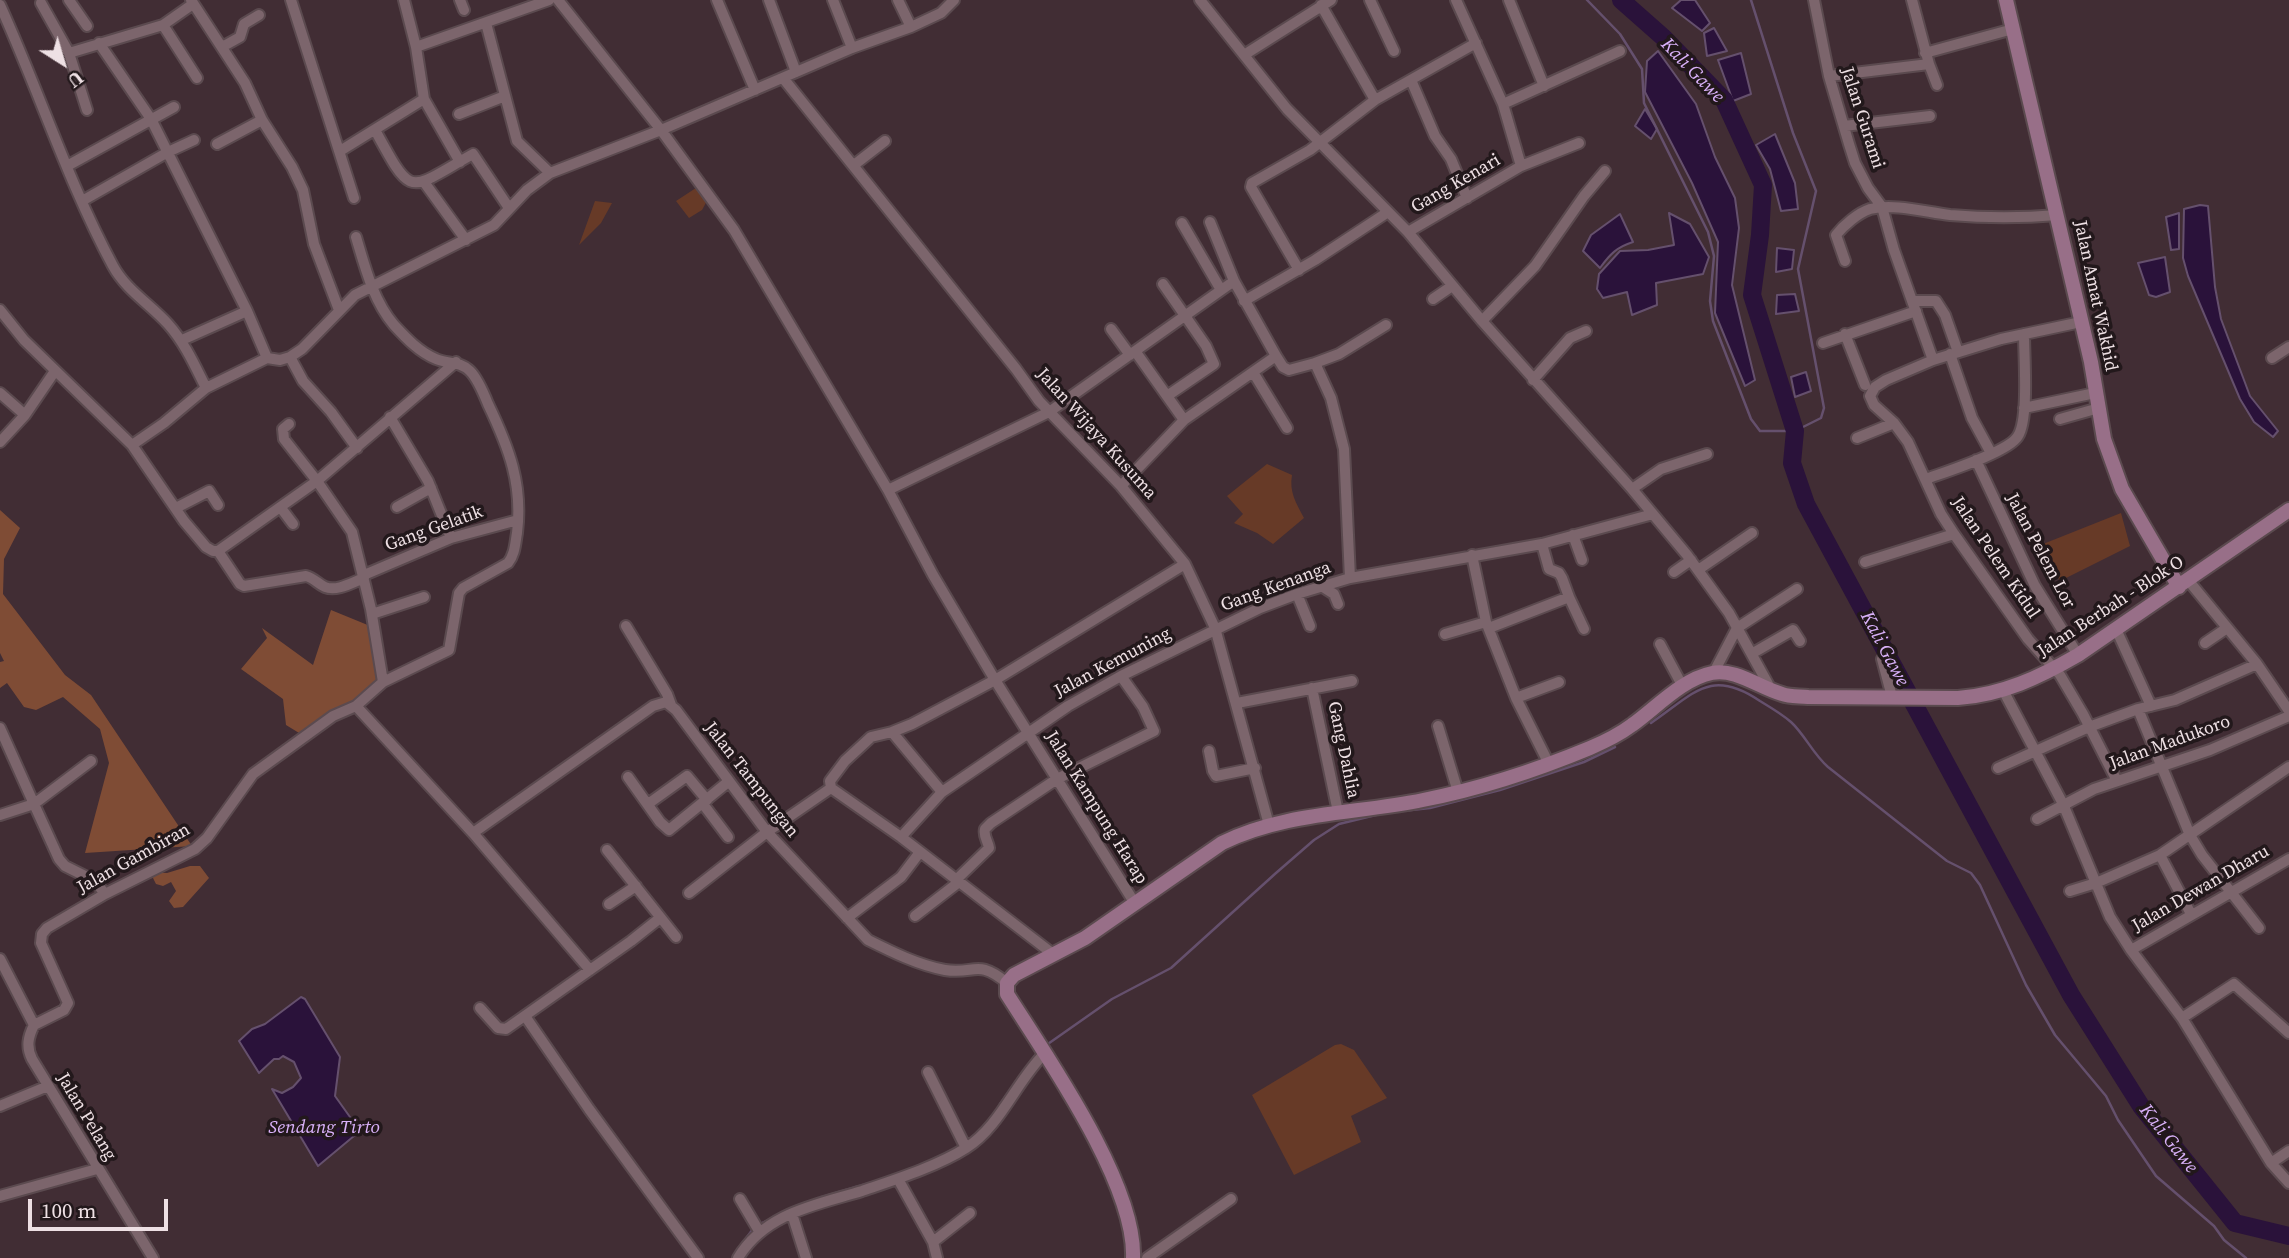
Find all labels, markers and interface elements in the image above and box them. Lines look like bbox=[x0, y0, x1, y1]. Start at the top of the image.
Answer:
north arrow bbox=[28, 28, 98, 98]
water label: Kali Gawe bbox=[1656, 34, 1728, 108]
street label: Jalan Gurami bbox=[1835, 64, 1889, 172]
text: U bbox=[62, 65, 89, 94]
street label: Gang Kenari bbox=[1407, 150, 1505, 218]
street label: Jalan Amat Wakhid bbox=[2068, 219, 2122, 373]
street label: Jalan Wijaya Kusuma bbox=[1031, 364, 1161, 504]
street label: Jalan Pelem Lor bbox=[2001, 490, 2079, 612]
street label: Jalan Pelem Kidul bbox=[1946, 493, 2044, 623]
street label: Gang Gelatik bbox=[382, 501, 486, 557]
street label: Jalan Berbah - Blok O bbox=[2034, 552, 2188, 662]
street label: Gang Kenanga bbox=[1218, 557, 1334, 617]
water label: Kali Gawe bbox=[1855, 608, 1913, 690]
street label: Jalan Kemuning bbox=[1051, 623, 1175, 703]
street label: Gang Dahlia bbox=[1322, 700, 1364, 800]
street label: Jalan Madukoro bbox=[2107, 711, 2233, 775]
street label: Jalan Tampungan bbox=[699, 718, 803, 842]
street label: Jalan Kampung Harap bbox=[1040, 727, 1152, 889]
street label: Jalan Gambiran bbox=[74, 819, 194, 899]
street label: Jalan Dewan Dharu bbox=[2129, 841, 2273, 937]
street label: Jalan Pelang bbox=[51, 1069, 121, 1165]
water label: Kali Gawe bbox=[2134, 1100, 2202, 1178]
water label: Sendang Tirto bbox=[268, 1117, 380, 1139]
scale bar bbox=[32, 1184, 172, 1228]
text: 100 m bbox=[41, 1196, 96, 1225]

